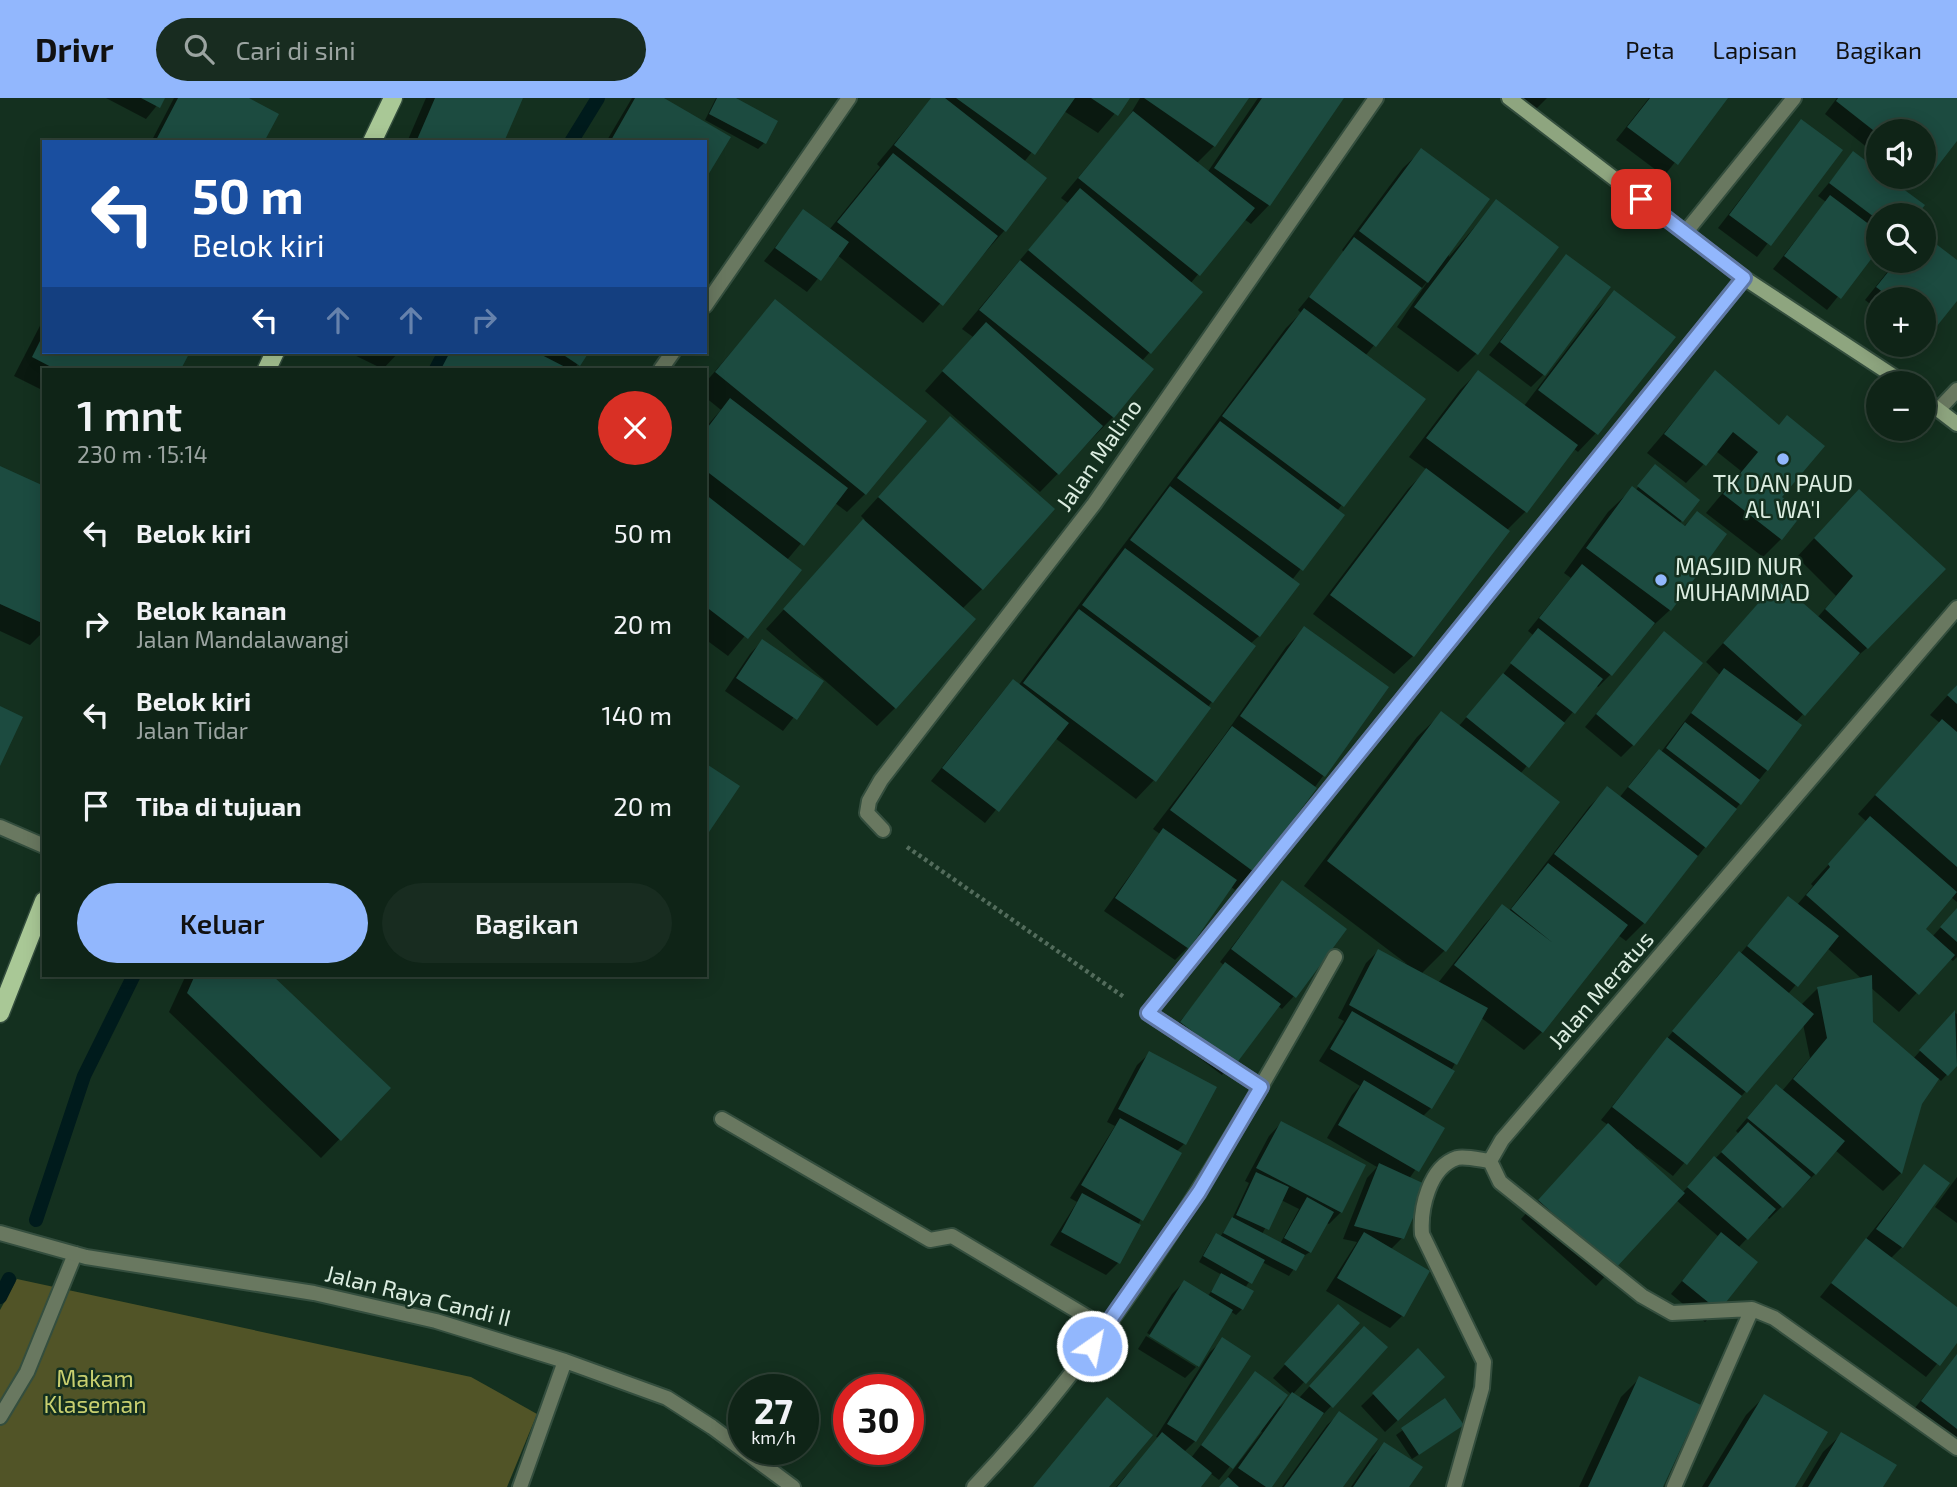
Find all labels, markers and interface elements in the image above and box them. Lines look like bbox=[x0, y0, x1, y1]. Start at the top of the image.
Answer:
search box bbox=[156, 18, 646, 81]
text: Drivr bbox=[35, 29, 114, 69]
icon: search bbox=[180, 30, 218, 68]
text: Cari di sini bbox=[236, 34, 356, 65]
text: Peta bbox=[1625, 35, 1675, 64]
text: Lapisan bbox=[1713, 35, 1797, 64]
text: Bagikan bbox=[1835, 35, 1922, 64]
map controls bbox=[1866, 119, 1936, 441]
button: sound bbox=[1866, 119, 1936, 189]
text: 50 m bbox=[192, 165, 304, 224]
icon: left bbox=[77, 168, 168, 259]
pin bbox=[1611, 169, 1671, 229]
icon: arrive bbox=[1622, 180, 1660, 218]
button: search bbox=[1866, 203, 1936, 273]
text: Belok kiri bbox=[192, 225, 325, 263]
button: + bbox=[1866, 287, 1936, 357]
icon: left bbox=[246, 301, 284, 339]
icon: ahead bbox=[319, 301, 357, 339]
icon: ahead bbox=[392, 301, 430, 339]
icon: right bbox=[465, 301, 503, 339]
button: − bbox=[1866, 371, 1936, 441]
text: 1 mnt bbox=[77, 389, 182, 439]
button: close bbox=[598, 391, 672, 465]
street label: Jalan Malino bbox=[1049, 393, 1147, 516]
text: 230 m · 15:14 bbox=[77, 440, 208, 468]
marker: TK DAN PAUD AL WA'I bbox=[1775, 451, 1791, 467]
place label: TK DAN PAUD AL WA'I bbox=[1713, 469, 1853, 523]
icon: left bbox=[77, 514, 115, 552]
text: Belok kiri bbox=[136, 517, 251, 548]
text: 50 m bbox=[614, 517, 672, 548]
place label: MASJID NUR MUHAMMAD bbox=[1675, 552, 1810, 606]
marker: MASJID NUR MUHAMMAD bbox=[1653, 572, 1669, 588]
text: Belok kanan bbox=[136, 594, 287, 625]
icon: right bbox=[77, 605, 115, 643]
text: 20 m bbox=[613, 608, 672, 639]
text: Jalan Mandalawangi bbox=[136, 625, 349, 653]
text: Belok kiri bbox=[136, 685, 251, 716]
icon: left bbox=[77, 696, 115, 734]
text: 140 m bbox=[601, 699, 672, 730]
text: Jalan Tidar bbox=[136, 716, 248, 744]
icon: arrive bbox=[77, 787, 115, 825]
text: Tiba di tujuan bbox=[136, 790, 302, 821]
text: 20 m bbox=[613, 790, 672, 821]
button: Keluar bbox=[77, 883, 368, 963]
button: Bagikan bbox=[382, 883, 672, 963]
street label: Jalan Meratus bbox=[1542, 925, 1659, 1054]
street label: Jalan Raya Candi II bbox=[323, 1258, 514, 1332]
position arrow bbox=[1055, 1309, 1129, 1383]
park label: Makam Klaseman bbox=[43, 1364, 147, 1418]
speed limit sign: 30 bbox=[833, 1374, 924, 1465]
text: 27 bbox=[754, 1389, 793, 1431]
text: km/h bbox=[751, 1426, 796, 1448]

